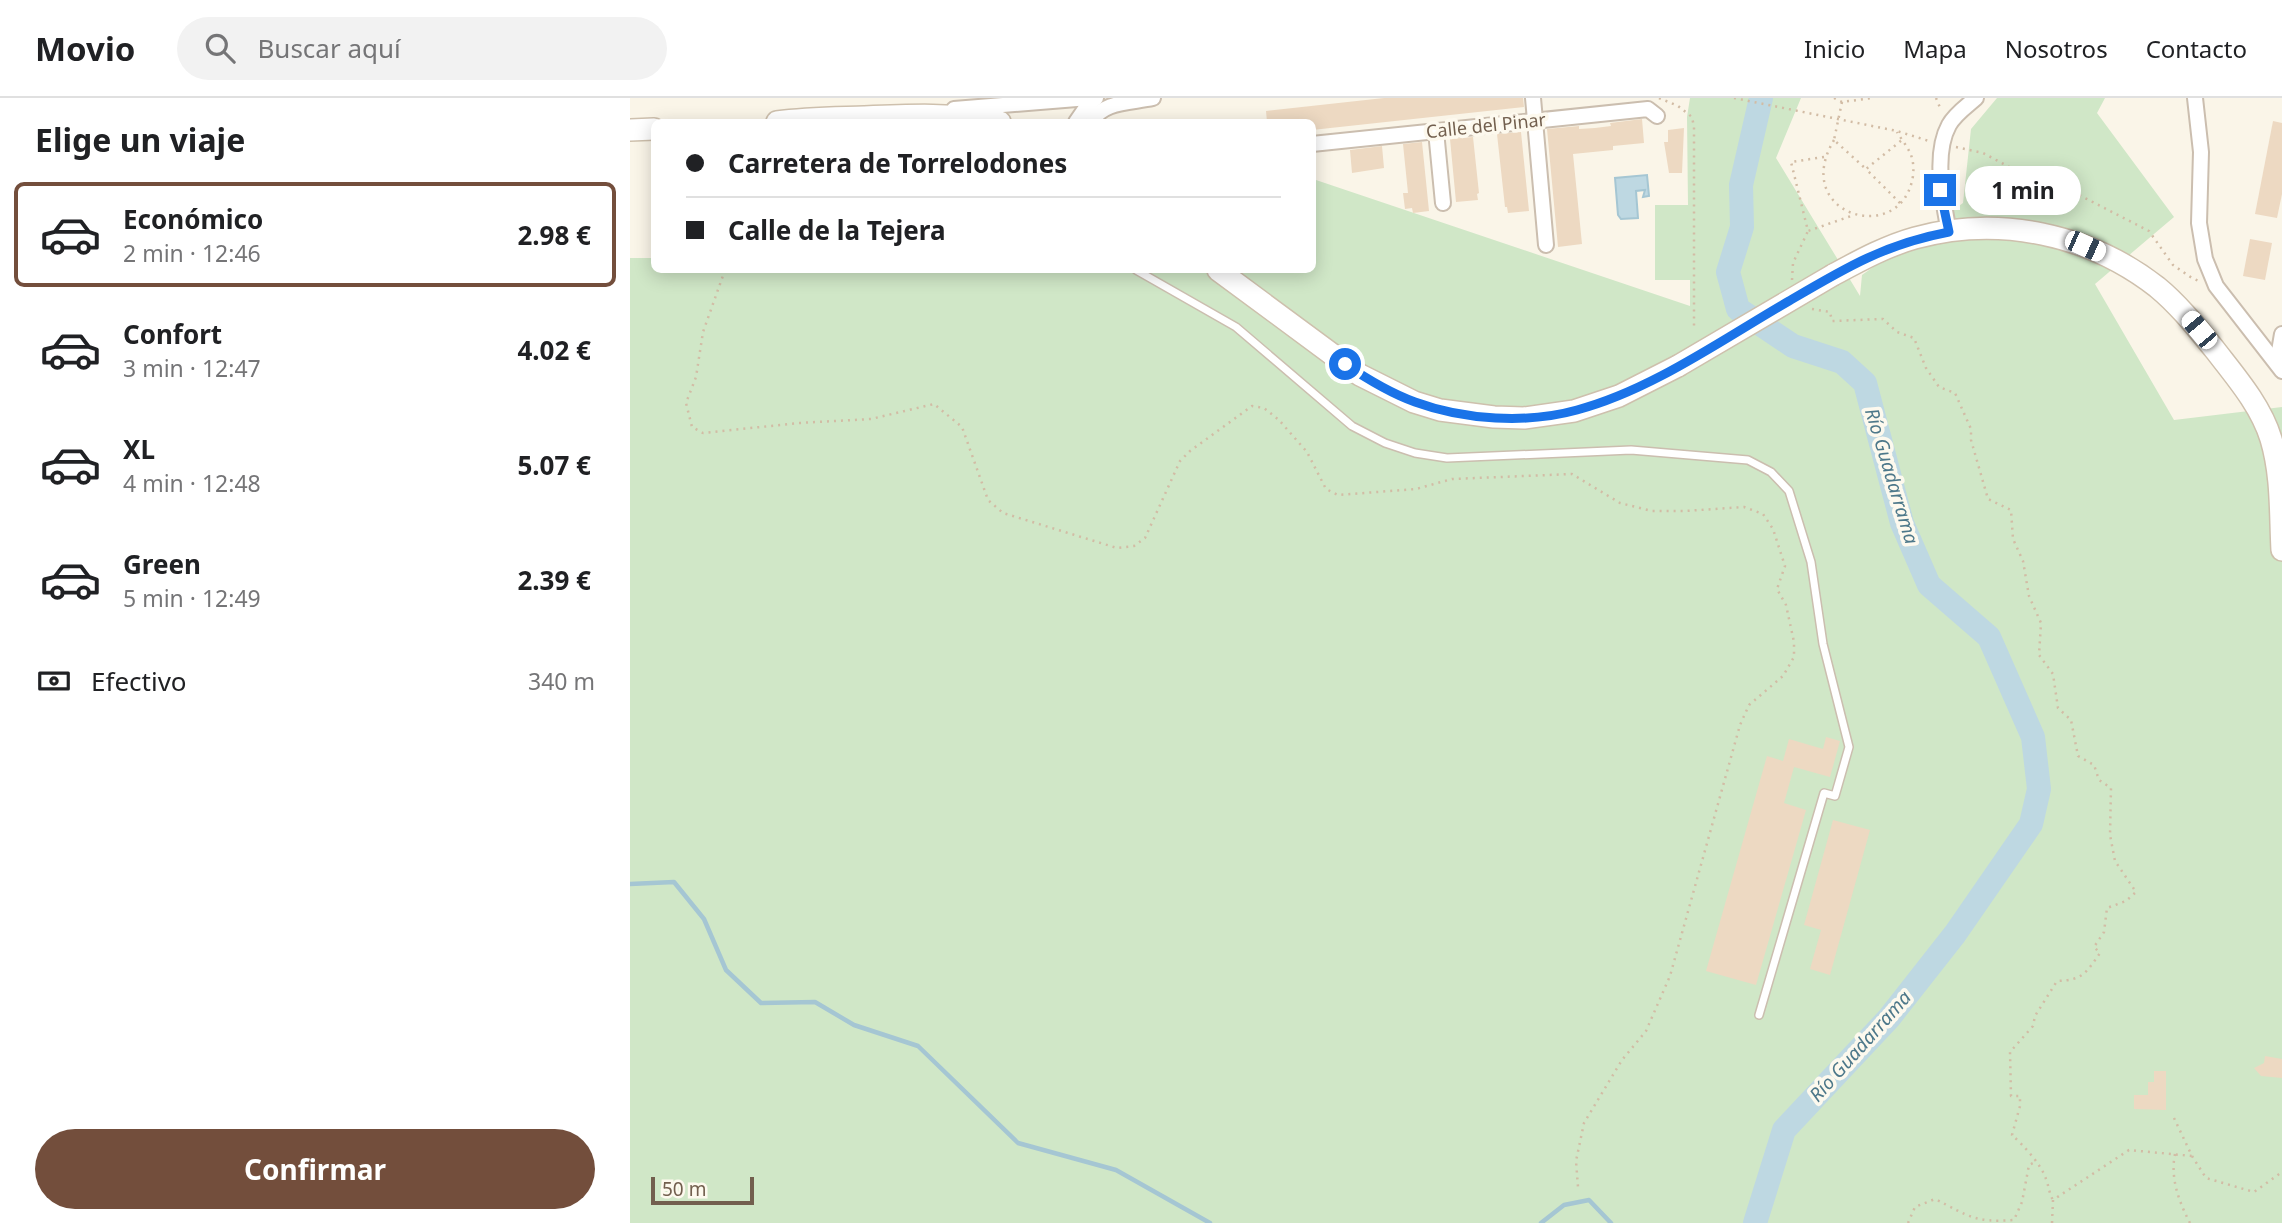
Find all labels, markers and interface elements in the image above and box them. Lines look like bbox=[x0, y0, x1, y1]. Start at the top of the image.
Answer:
search box bbox=[177, 17, 667, 80]
text: Movio bbox=[35, 26, 135, 71]
icon: search bbox=[201, 29, 239, 67]
text: Buscar aquí bbox=[257, 30, 401, 66]
text: Inicio bbox=[1804, 32, 1865, 65]
text: Mapa bbox=[1903, 32, 1967, 65]
text: Nosotros bbox=[2005, 32, 2108, 65]
text: Contacto bbox=[2146, 32, 2247, 65]
street label: Calle del Pinar bbox=[1425, 107, 1548, 143]
text: Elige un viaje bbox=[35, 118, 245, 161]
text: Carretera de Torrelodones bbox=[728, 145, 1067, 181]
callout: 1 min bbox=[1964, 166, 2080, 214]
route end bbox=[1924, 174, 1956, 206]
text: 1 min bbox=[1991, 174, 2055, 206]
text: Económico bbox=[123, 201, 263, 237]
icon: car bbox=[39, 203, 102, 266]
text: Calle de la Tejera bbox=[728, 212, 946, 248]
text: 2.98 € bbox=[517, 217, 591, 253]
car bbox=[2062, 228, 2109, 264]
text: 2 min · 12:46 bbox=[123, 237, 261, 269]
car bbox=[2178, 307, 2221, 353]
text: Confort bbox=[123, 316, 222, 352]
icon: car bbox=[39, 318, 102, 381]
text: 4.02 € bbox=[517, 332, 591, 368]
route start bbox=[1329, 348, 1361, 380]
text: 3 min · 12:47 bbox=[123, 352, 261, 384]
water label: Río Guadarrama bbox=[1859, 405, 1925, 547]
text: XL bbox=[123, 431, 155, 467]
icon: car bbox=[39, 433, 102, 496]
text: 5.07 € bbox=[517, 447, 591, 483]
text: 4 min · 12:48 bbox=[123, 467, 261, 499]
text: Green bbox=[123, 546, 201, 582]
icon: car bbox=[39, 548, 102, 611]
text: 2.39 € bbox=[517, 562, 591, 598]
text: 5 min · 12:49 bbox=[123, 582, 261, 614]
icon: cash bbox=[35, 662, 73, 700]
text: Efectivo bbox=[91, 663, 187, 699]
text: 340 m bbox=[528, 665, 595, 697]
water label: Río Guadarrama bbox=[1803, 985, 1917, 1107]
button: Confirmar bbox=[35, 1129, 595, 1209]
scale bar bbox=[651, 1174, 754, 1206]
text: 50 m bbox=[662, 1176, 706, 1202]

